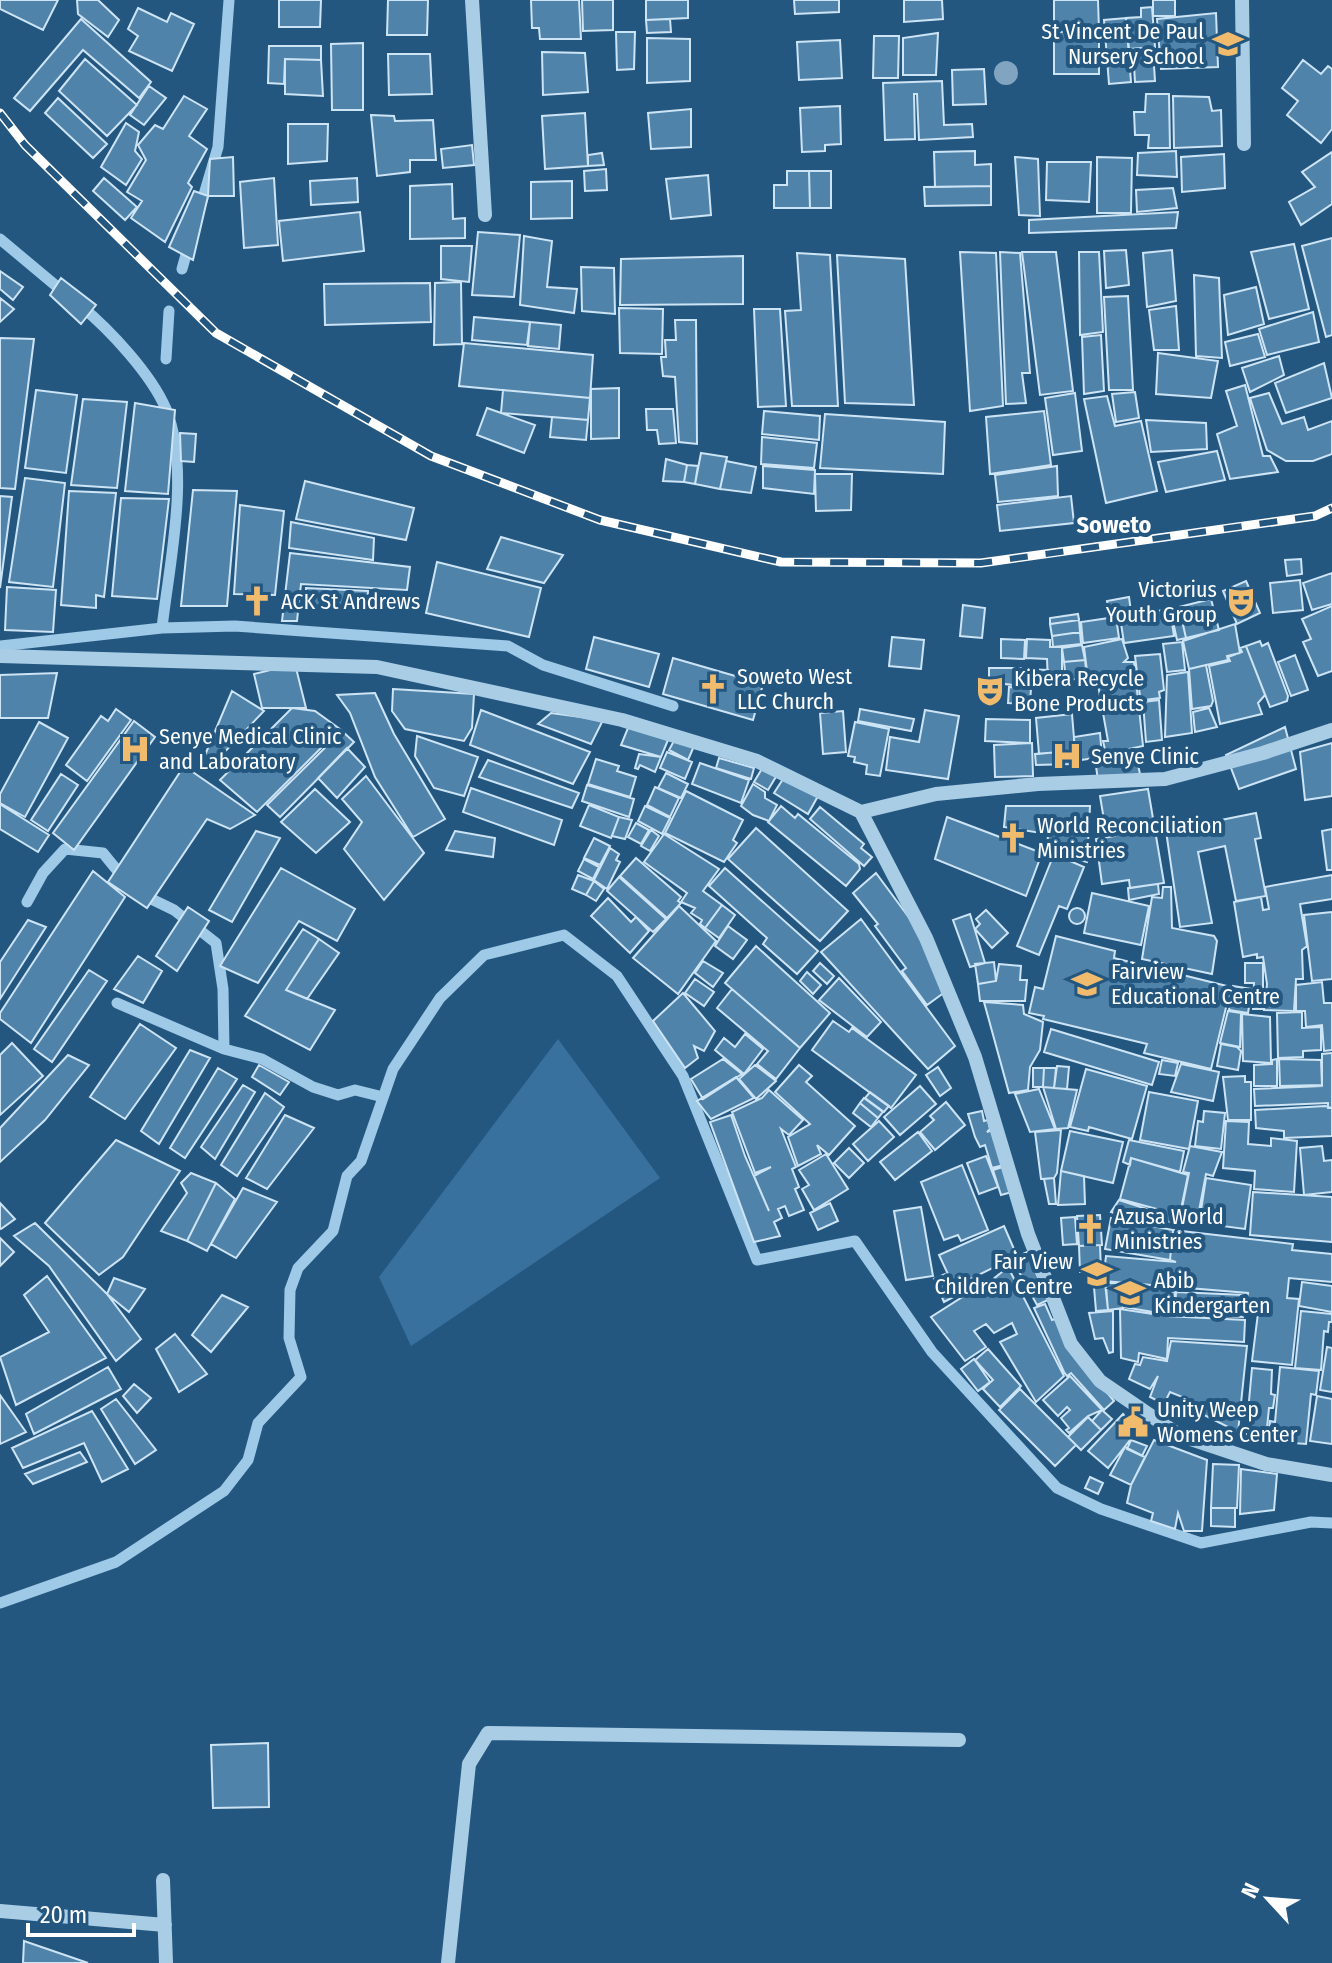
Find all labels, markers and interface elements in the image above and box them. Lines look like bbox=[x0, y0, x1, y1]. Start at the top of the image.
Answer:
place label: St Vincent De Paul Nursery School bbox=[1041, 18, 1204, 70]
school or university icon: St Vincent De Paul Nursery School bbox=[1211, 27, 1245, 61]
district label: Soweto bbox=[1077, 511, 1152, 539]
place label: Victorius Youth Group bbox=[1106, 576, 1217, 628]
church icon: ACK St Andrews bbox=[240, 584, 274, 618]
theatre icon: Victorius Youth Group bbox=[1224, 585, 1258, 619]
place label: ACK St Andrews bbox=[281, 588, 420, 615]
place label: Soweto West LLC Church bbox=[737, 663, 853, 715]
place label: Kibera Recycle Bone Products bbox=[1014, 665, 1144, 717]
church icon: Soweto West LLC Church bbox=[696, 672, 730, 706]
theatre icon: Kibera Recycle Bone Products bbox=[973, 674, 1007, 708]
place label: Senye Medical Clinic and Laboratory bbox=[159, 723, 342, 775]
hospital icon: Senye Medical Clinic and Laboratory bbox=[118, 732, 152, 766]
hospital icon: Senye Clinic bbox=[1050, 739, 1084, 773]
place label: Senye Clinic bbox=[1091, 743, 1199, 770]
place label: World Reconciliation Ministries bbox=[1037, 812, 1223, 864]
church icon: World Reconciliation Ministries bbox=[996, 821, 1030, 855]
place label: Fairview Educational Centre bbox=[1111, 958, 1280, 1010]
school or university icon: Fairview Educational Centre bbox=[1070, 967, 1104, 1001]
place label: Azusa World Ministries bbox=[1114, 1203, 1224, 1255]
church icon: Azusa World Ministries bbox=[1073, 1212, 1107, 1246]
place label: Fair View Children Centre bbox=[934, 1248, 1073, 1300]
school or university icon: Fair View Children Centre bbox=[1080, 1257, 1114, 1291]
place label: Abib Kindergarten bbox=[1154, 1267, 1271, 1319]
school or university icon: Abib Kindergarten bbox=[1113, 1276, 1147, 1310]
place label: Unity Weep Womens Center bbox=[1157, 1396, 1298, 1448]
public building icon: Unity Weep Womens Center bbox=[1116, 1405, 1150, 1439]
north arrow bbox=[1228, 1859, 1308, 1939]
text: N bbox=[1235, 1879, 1265, 1902]
scale bar bbox=[28, 1887, 134, 1937]
text: 20 m bbox=[40, 1901, 87, 1929]

